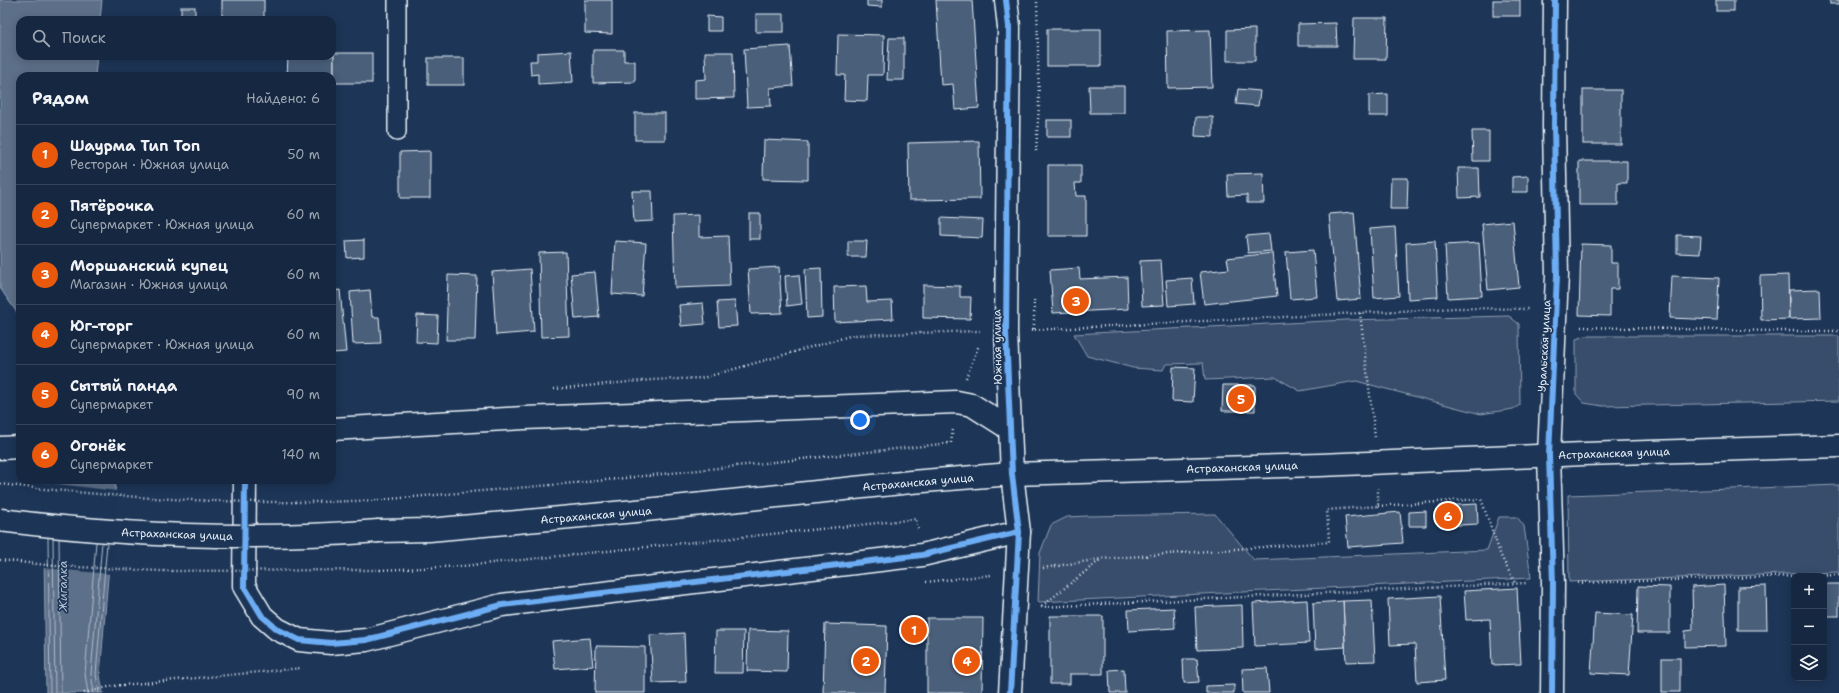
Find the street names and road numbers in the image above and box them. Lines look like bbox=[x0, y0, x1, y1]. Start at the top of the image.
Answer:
street label: Уральская улица bbox=[1535, 299, 1554, 393]
street label: Южная улица bbox=[989, 309, 1006, 385]
street label: Астраханская улица bbox=[1558, 444, 1670, 463]
street label: Астраханская улица bbox=[1186, 458, 1298, 477]
street label: Астраханская улица bbox=[862, 470, 975, 495]
street label: Астраханская улица bbox=[540, 503, 653, 528]
street label: Астраханская улица bbox=[121, 525, 233, 544]

